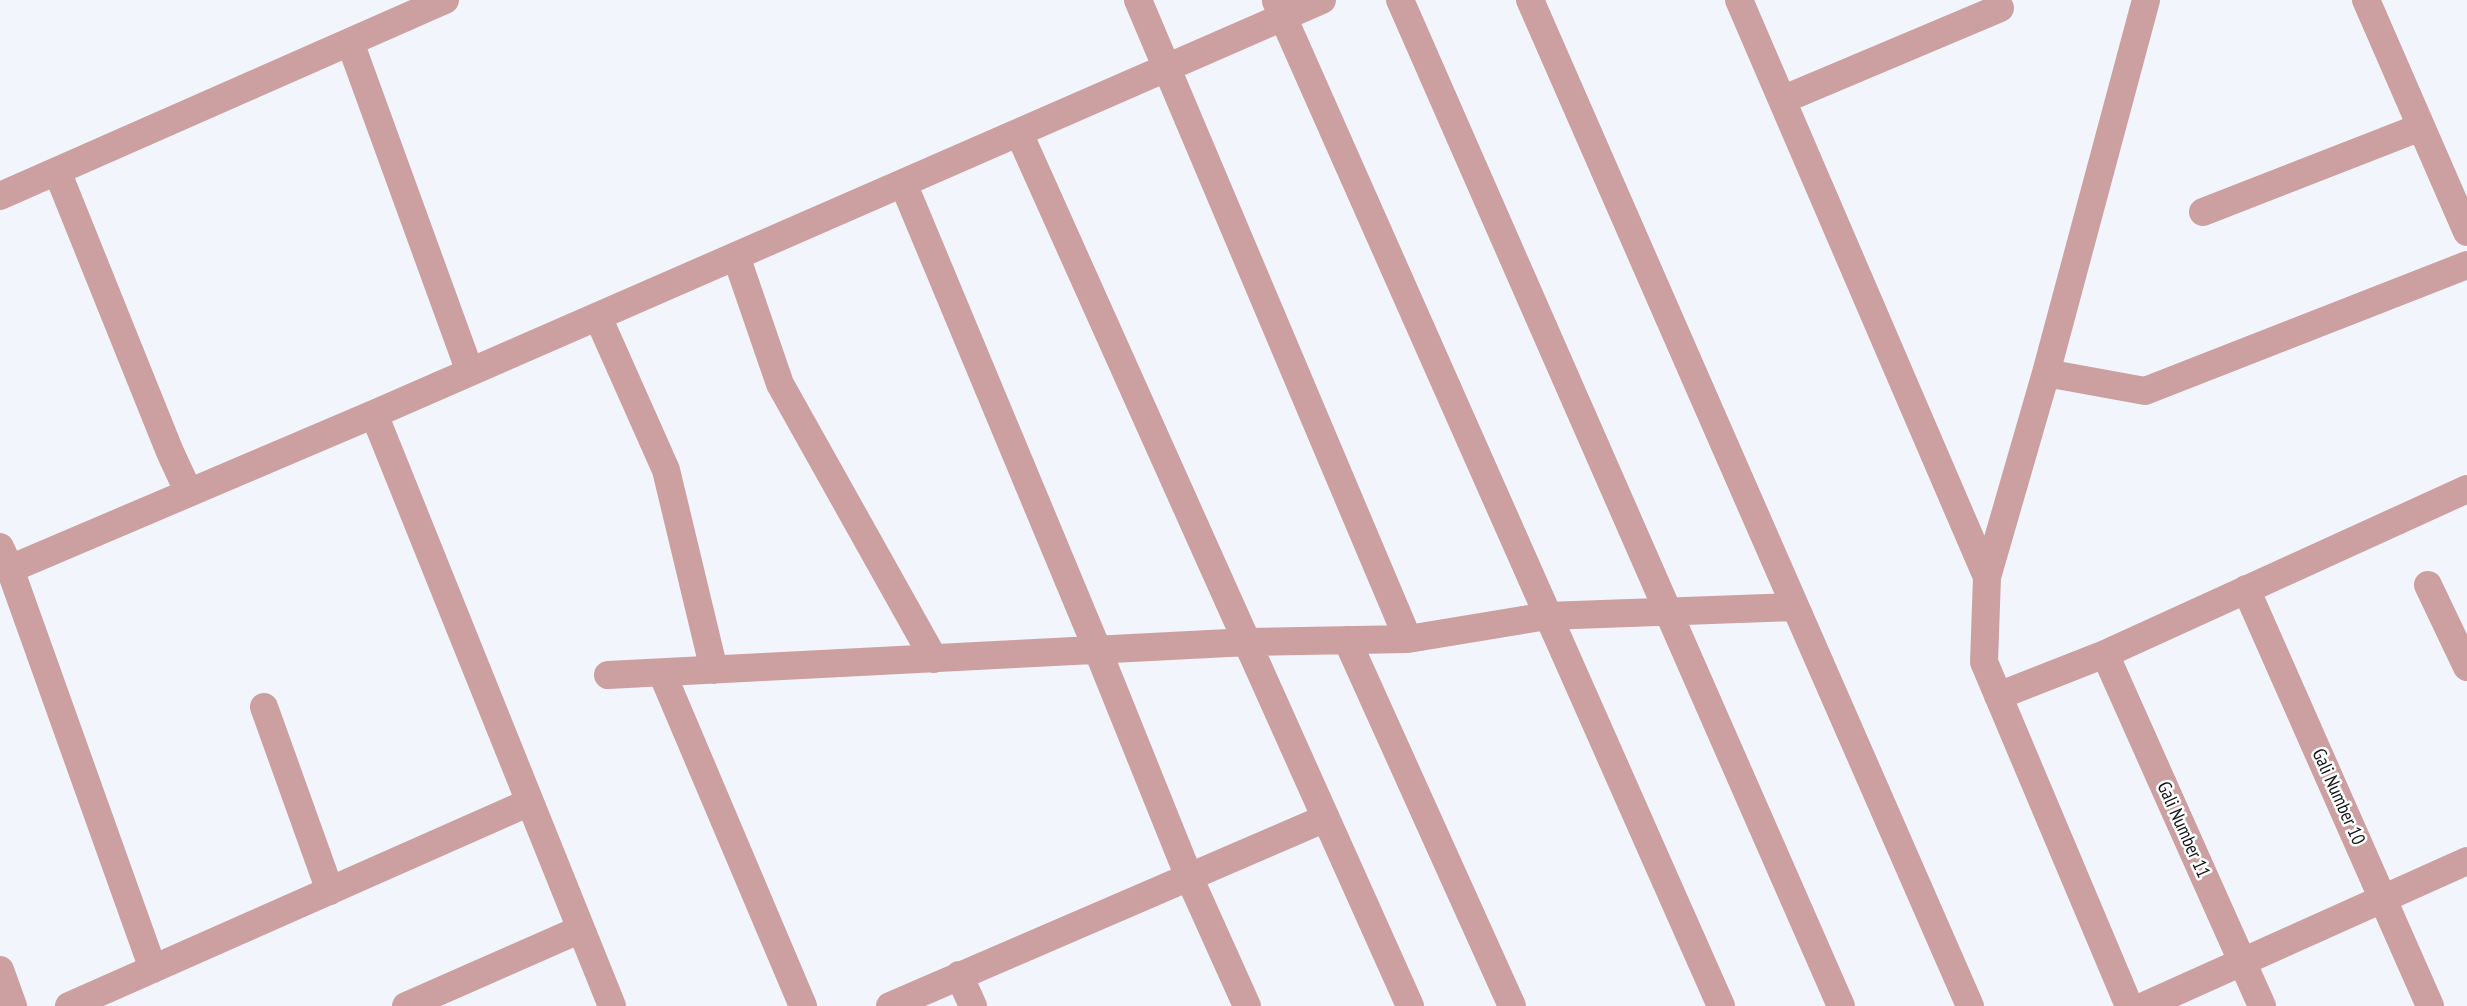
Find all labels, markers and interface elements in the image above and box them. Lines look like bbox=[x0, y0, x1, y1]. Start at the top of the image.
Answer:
street label: Gali Number 10 bbox=[2307, 745, 2369, 849]
street label: Gali Number 11 bbox=[2152, 778, 2214, 882]

